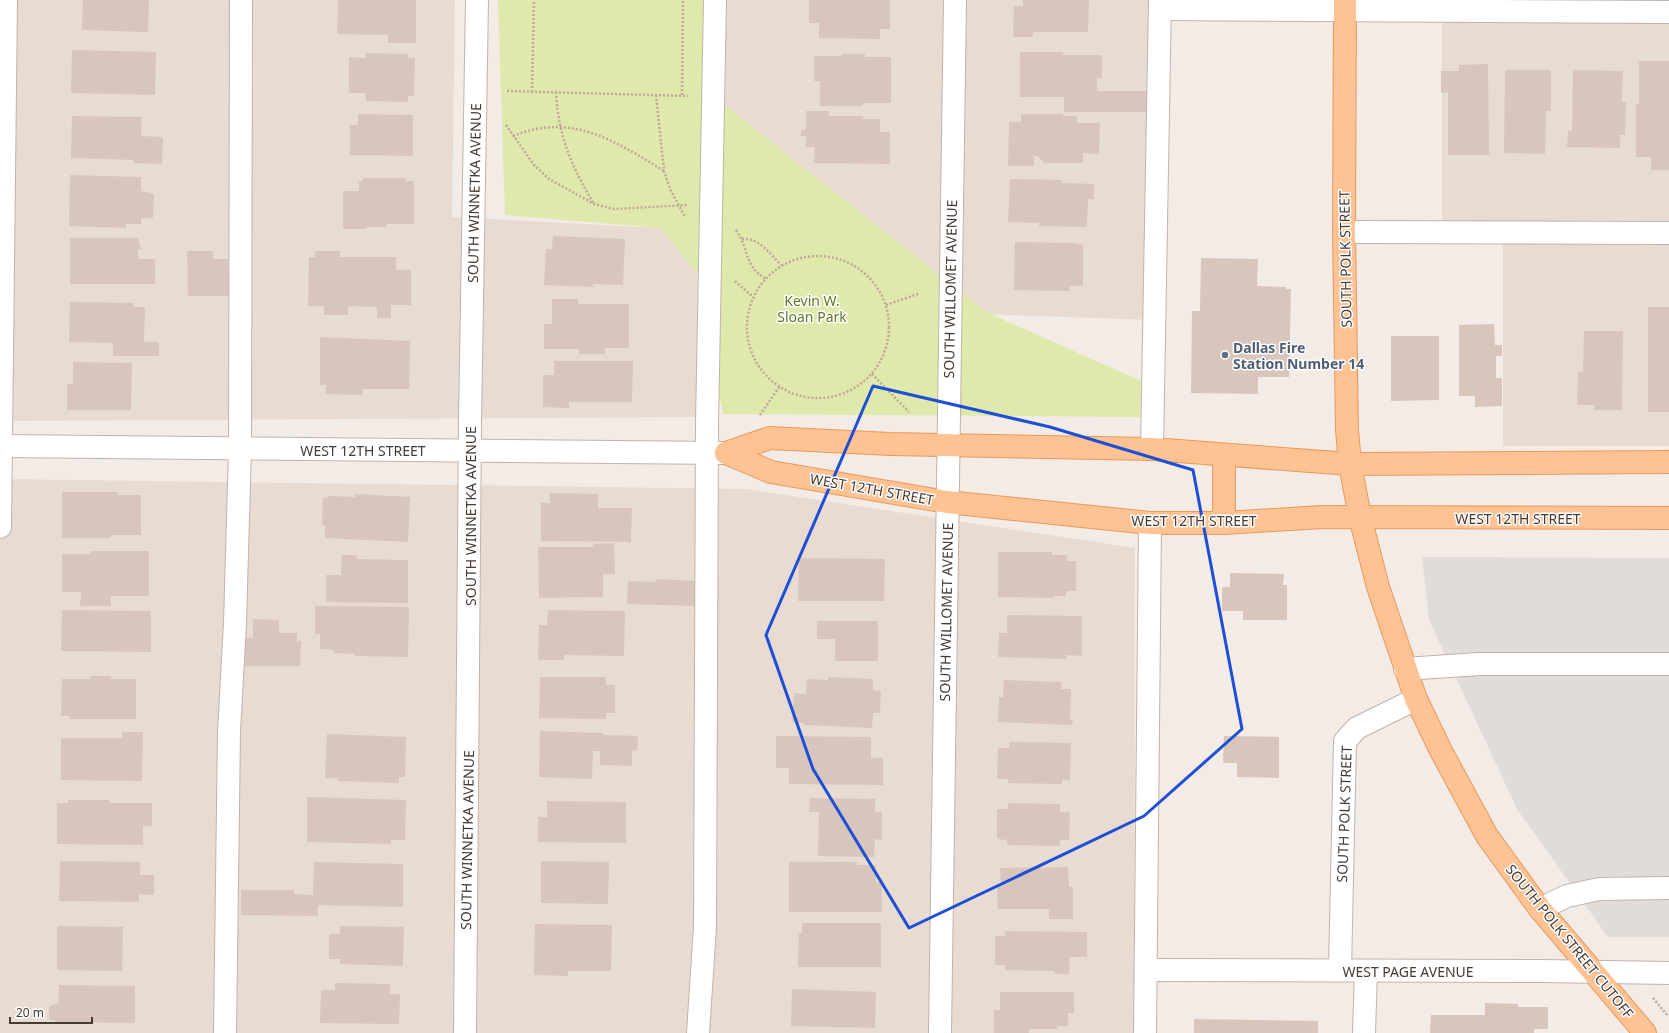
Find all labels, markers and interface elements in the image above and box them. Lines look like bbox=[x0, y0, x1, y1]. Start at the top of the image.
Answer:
street label: SOUTH WINNETKA AVENUE bbox=[463, 103, 485, 283]
street label: SOUTH POLK STREET bbox=[1334, 190, 1356, 328]
street label: SOUTH WILLOMET AVENUE bbox=[939, 199, 961, 379]
park label: Kevin W. Sloan Park bbox=[777, 291, 847, 326]
place label: Dallas Fire Station Number 14 bbox=[1233, 338, 1364, 373]
marker: Dallas Fire Station Number 14 bbox=[1220, 350, 1230, 360]
street label: SOUTH WINNETKA AVENUE bbox=[461, 426, 480, 606]
street label: WEST 12TH STREET bbox=[300, 441, 426, 460]
street label: WEST 12TH STREET bbox=[809, 469, 936, 509]
street label: WEST 12TH STREET bbox=[1455, 509, 1581, 528]
street label: WEST 12TH STREET bbox=[1131, 511, 1257, 530]
street label: SOUTH WILLOMET AVENUE bbox=[935, 522, 957, 702]
street label: SOUTH POLK STREET bbox=[1332, 745, 1356, 883]
street label: SOUTH WINNETKA AVENUE bbox=[456, 750, 478, 930]
street label: SOUTH POLK STREET CUTOFF bbox=[1502, 860, 1638, 1022]
street label: WEST PAGE AVENUE bbox=[1342, 962, 1474, 981]
scale bar bbox=[10, 999, 92, 1025]
text: 20 m bbox=[16, 1004, 44, 1021]

